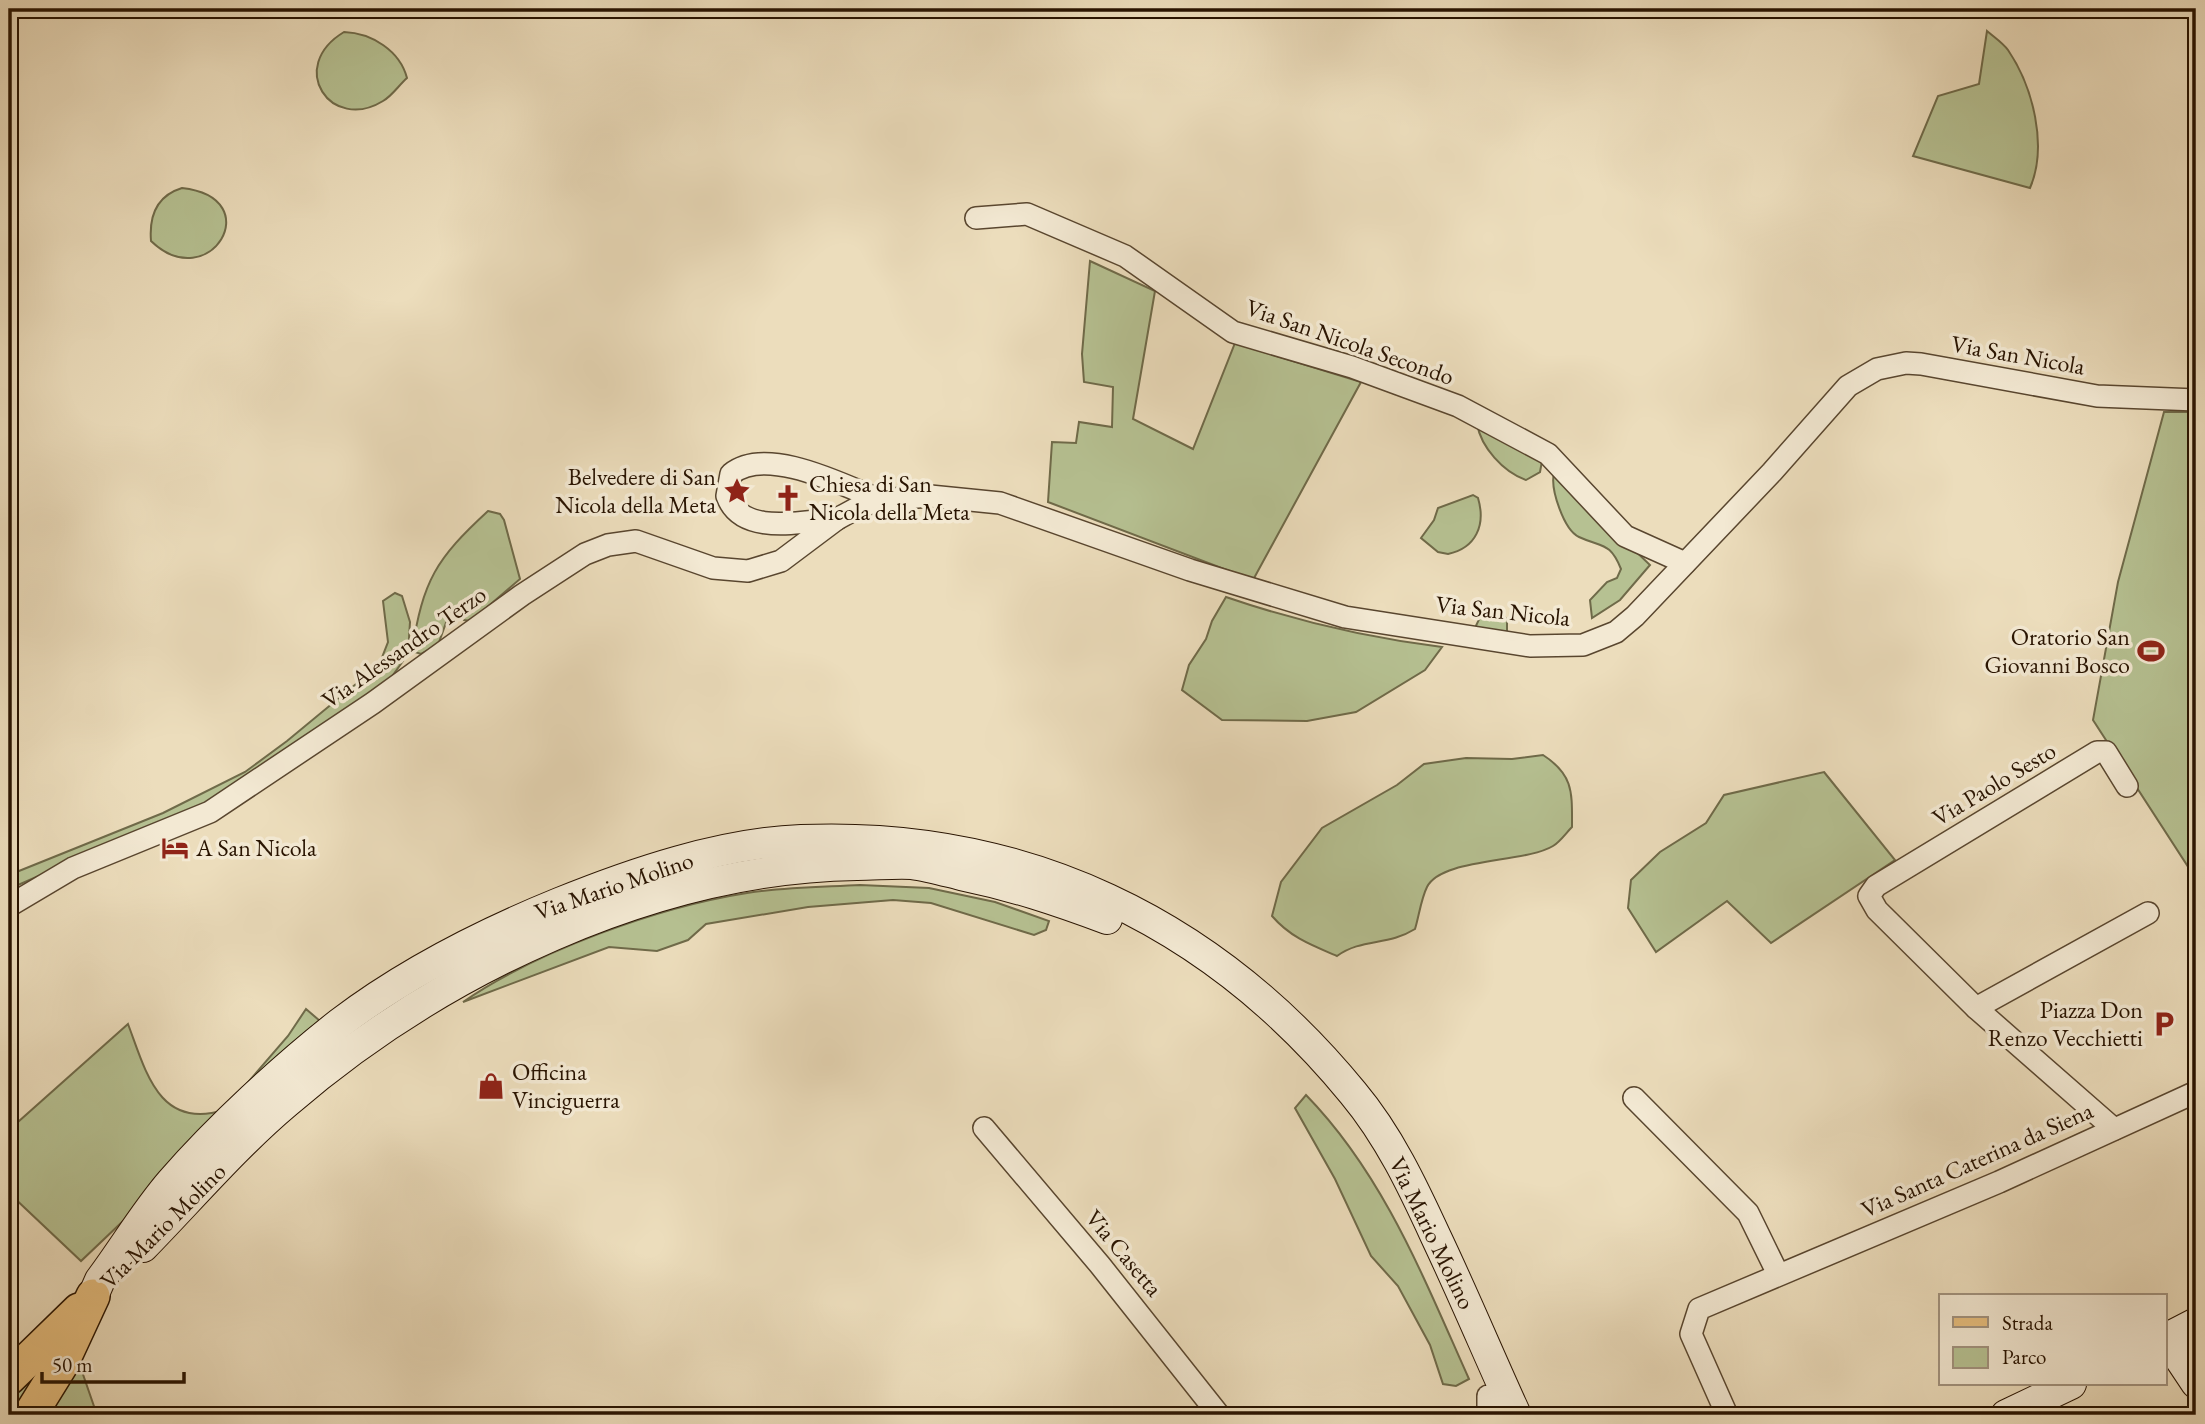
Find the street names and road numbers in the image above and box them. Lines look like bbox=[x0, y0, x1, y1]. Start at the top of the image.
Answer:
street label: Via San Nicola Secondo bbox=[1242, 291, 1458, 392]
street label: Via San Nicola bbox=[1949, 328, 2088, 382]
street label: Via Alessandro Terzo bbox=[315, 578, 492, 715]
street label: Via San Nicola bbox=[1434, 588, 1572, 633]
street label: Via Paolo Sesto bbox=[1926, 734, 2061, 833]
street label: Via Mario Molino bbox=[530, 844, 697, 927]
street label: Via Santa Caterina da Siena bbox=[1856, 1094, 2098, 1225]
street label: Via Mario Molino bbox=[1382, 1151, 1483, 1314]
street label: Via Mario Molino bbox=[93, 1156, 232, 1295]
street label: Via Casetta bbox=[1079, 1203, 1170, 1303]

